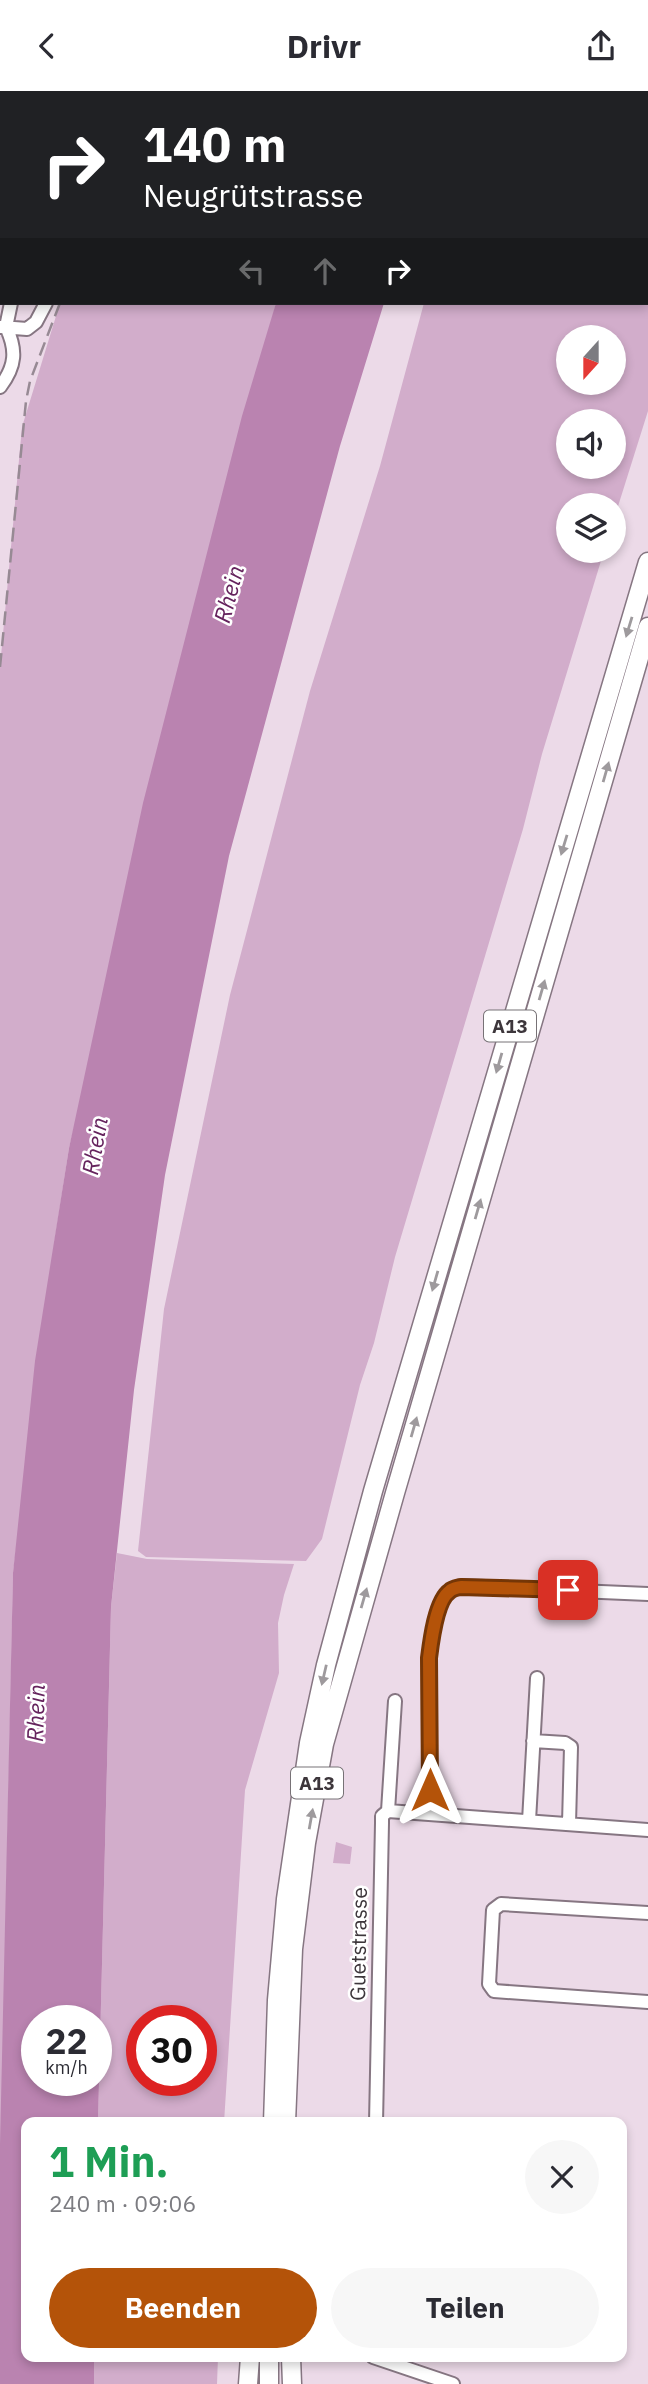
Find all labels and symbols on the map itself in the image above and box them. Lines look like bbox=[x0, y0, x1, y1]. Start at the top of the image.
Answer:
north arrow bbox=[556, 325, 626, 395]
water label: Rhein bbox=[206, 562, 250, 626]
one-way arrow bbox=[623, 617, 633, 638]
one-way arrow bbox=[601, 761, 611, 782]
one-way arrow bbox=[558, 835, 568, 856]
one-way arrow bbox=[537, 979, 548, 1001]
road number: A13 bbox=[484, 1011, 536, 1042]
one-way arrow bbox=[494, 1053, 504, 1074]
water label: Rhein bbox=[74, 1115, 114, 1177]
one-way arrow bbox=[473, 1198, 483, 1219]
one-way arrow bbox=[429, 1271, 439, 1292]
one-way arrow bbox=[409, 1416, 419, 1437]
pin bbox=[538, 1560, 598, 1620]
one-way arrow bbox=[360, 1587, 370, 1608]
one-way arrow bbox=[318, 1664, 329, 1686]
water label: Rhein bbox=[19, 1683, 51, 1743]
position arrow bbox=[393, 1753, 467, 1827]
road number: A13 bbox=[291, 1767, 343, 1799]
one-way arrow bbox=[306, 1808, 317, 1830]
street label: Guetstrasse bbox=[343, 1887, 373, 2001]
speed limit sign: 30 bbox=[126, 2005, 217, 2096]

